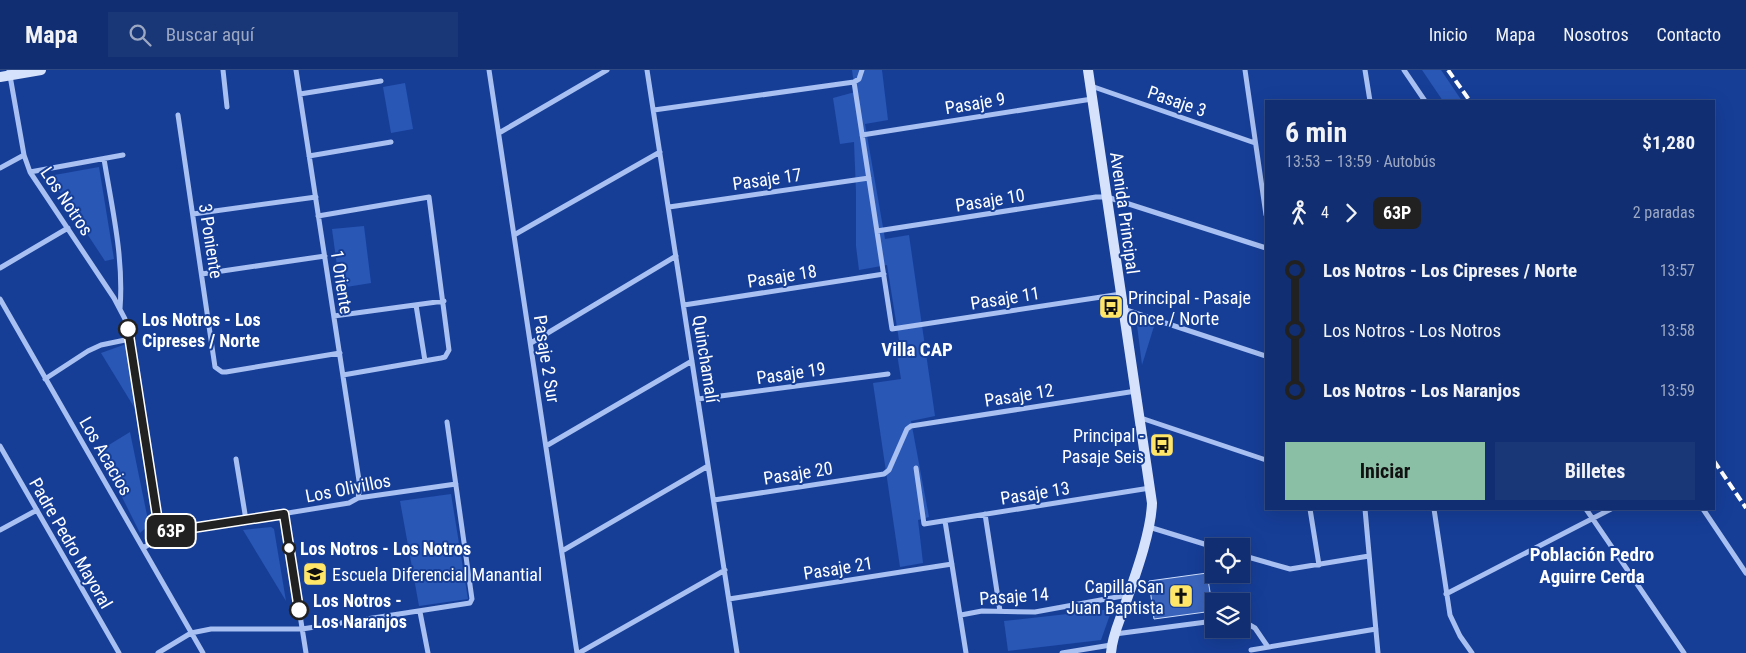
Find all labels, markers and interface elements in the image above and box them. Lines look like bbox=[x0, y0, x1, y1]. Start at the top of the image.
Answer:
search box bbox=[108, 12, 458, 57]
text: Mapa bbox=[25, 21, 78, 49]
icon: search bbox=[126, 21, 154, 49]
text: Buscar aquí bbox=[166, 23, 254, 46]
text: Inicio bbox=[1429, 24, 1468, 45]
text: Mapa bbox=[1496, 24, 1535, 45]
text: Nosotros bbox=[1563, 24, 1629, 45]
text: Contacto bbox=[1657, 24, 1721, 45]
street label: Pasaje 3 bbox=[1145, 81, 1209, 121]
street label: Pasaje 9 bbox=[943, 88, 1007, 118]
text: 6 min bbox=[1285, 116, 1347, 149]
text: $1,280 bbox=[1642, 131, 1695, 154]
street label: Avenida Principal bbox=[1106, 151, 1144, 275]
text: 13:53 – 13:59 · Autobús bbox=[1285, 152, 1436, 171]
street label: Los Notros bbox=[36, 163, 98, 239]
street label: Pasaje 17 bbox=[731, 164, 803, 194]
street label: Pasaje 10 bbox=[954, 184, 1026, 216]
icon: walk bbox=[1285, 199, 1313, 227]
icon: forward bbox=[1337, 199, 1365, 227]
street label: 3 Poniente bbox=[195, 202, 227, 280]
text: 63P bbox=[1383, 202, 1411, 223]
text: 4 bbox=[1321, 203, 1329, 222]
text: 2 paradas bbox=[1633, 203, 1695, 222]
street label: 1 Oriente bbox=[327, 249, 357, 315]
text: Los Notros - Los Cipreses / Norte bbox=[1323, 259, 1577, 282]
street label: Pasaje 18 bbox=[746, 260, 818, 292]
text: 13:57 bbox=[1660, 261, 1695, 280]
street label: Pasaje 11 bbox=[969, 282, 1041, 314]
place label: Principal - Pasaje Once / Norte bbox=[1128, 287, 1251, 329]
bus stop icon: Principal - Pasaje Once / Norte bbox=[1098, 294, 1124, 320]
place label: Los Notros - Los Cipreses / Norte bbox=[142, 309, 261, 351]
street label: Pasaje 2 Sur bbox=[530, 314, 564, 405]
street label: Quinchamalí bbox=[689, 314, 723, 405]
marker: Los Notros - Los Cipreses / Norte bbox=[118, 319, 138, 339]
text: Los Notros - Los Notros bbox=[1323, 319, 1501, 342]
text: 13:58 bbox=[1660, 321, 1695, 340]
district label: Villa CAP bbox=[881, 338, 953, 361]
street label: Pasaje 19 bbox=[755, 358, 827, 388]
street label: Pasaje 12 bbox=[983, 379, 1055, 411]
text: Los Notros - Los Naranjos bbox=[1323, 379, 1520, 402]
text: 13:59 bbox=[1660, 381, 1695, 400]
street label: Los Acacios bbox=[75, 413, 137, 499]
place label: Principal - Pasaje Seis bbox=[1062, 425, 1145, 467]
bus stop icon: Principal - Pasaje Seis bbox=[1149, 432, 1175, 458]
button: Iniciar bbox=[1285, 442, 1485, 500]
button: Billetes bbox=[1495, 442, 1695, 500]
street label: Pasaje 20 bbox=[762, 457, 834, 489]
street label: Los Olivillos bbox=[304, 469, 392, 507]
street label: Padre Pedro Mayoral bbox=[25, 474, 117, 612]
street label: Pasaje 13 bbox=[999, 477, 1071, 509]
line badge: 63P bbox=[142, 515, 200, 547]
text: 63P bbox=[157, 520, 185, 541]
place label: Los Notros - Los Notros bbox=[300, 538, 471, 559]
map controls bbox=[1205, 538, 1250, 638]
button: locate bbox=[1205, 538, 1250, 583]
marker: Los Notros - Los Notros bbox=[282, 541, 296, 555]
district label: Población Pedro Aguirre Cerda bbox=[1530, 543, 1654, 588]
street label: Pasaje 21 bbox=[802, 552, 874, 584]
school or university icon: Escuela Diferencial Manantial bbox=[302, 561, 328, 587]
place label: Escuela Diferencial Manantial bbox=[332, 564, 542, 585]
place label: Capilla San Juan Baptista bbox=[1066, 576, 1164, 618]
street label: Pasaje 14 bbox=[978, 583, 1050, 609]
church icon: Capilla San Juan Baptista bbox=[1168, 583, 1194, 609]
place label: Los Notros - Los Naranjos bbox=[313, 590, 407, 632]
button: layers bbox=[1205, 593, 1250, 638]
marker: Los Notros - Los Naranjos bbox=[289, 600, 309, 620]

